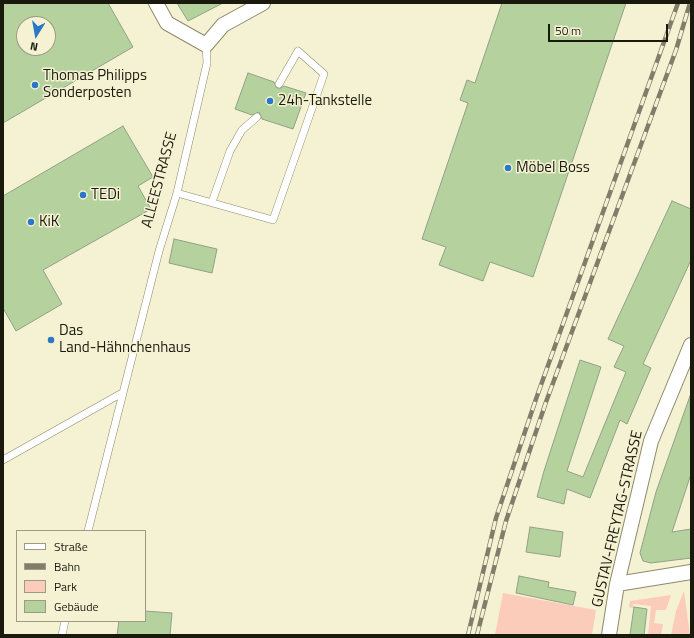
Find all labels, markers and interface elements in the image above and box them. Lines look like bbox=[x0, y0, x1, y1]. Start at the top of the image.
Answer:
north arrow bbox=[16, 16, 56, 56]
scale bar bbox=[550, 16, 670, 42]
text: 50 m bbox=[555, 21, 581, 40]
text: N bbox=[29, 38, 39, 55]
place label: Thomas Philipps Sonderposten bbox=[43, 67, 147, 102]
marker: Thomas Philipps Sonderposten bbox=[30, 80, 40, 90]
place label: 24h-Tankstelle bbox=[278, 92, 372, 110]
marker: 24h-Tankstelle bbox=[265, 96, 275, 106]
street label: ALLEESTRASSE bbox=[139, 130, 181, 230]
place label: Möbel Boss bbox=[516, 159, 590, 177]
marker: Möbel Boss bbox=[503, 163, 513, 173]
place label: TEDi bbox=[91, 186, 120, 204]
marker: TEDi bbox=[78, 190, 88, 200]
place label: KiK bbox=[39, 213, 59, 231]
marker: KiK bbox=[26, 217, 36, 227]
place label: Das Land-Hähnchenhaus bbox=[59, 322, 191, 357]
marker: Das Land-Hähnchenhaus bbox=[46, 335, 56, 345]
street label: GUSTAV-FREYTAG-STRASSE bbox=[589, 429, 647, 609]
legend bbox=[16, 530, 146, 622]
text: Straße bbox=[54, 537, 88, 556]
text: Bahn bbox=[54, 557, 80, 576]
text: Park bbox=[54, 577, 77, 596]
text: Gebäude bbox=[54, 597, 99, 616]

